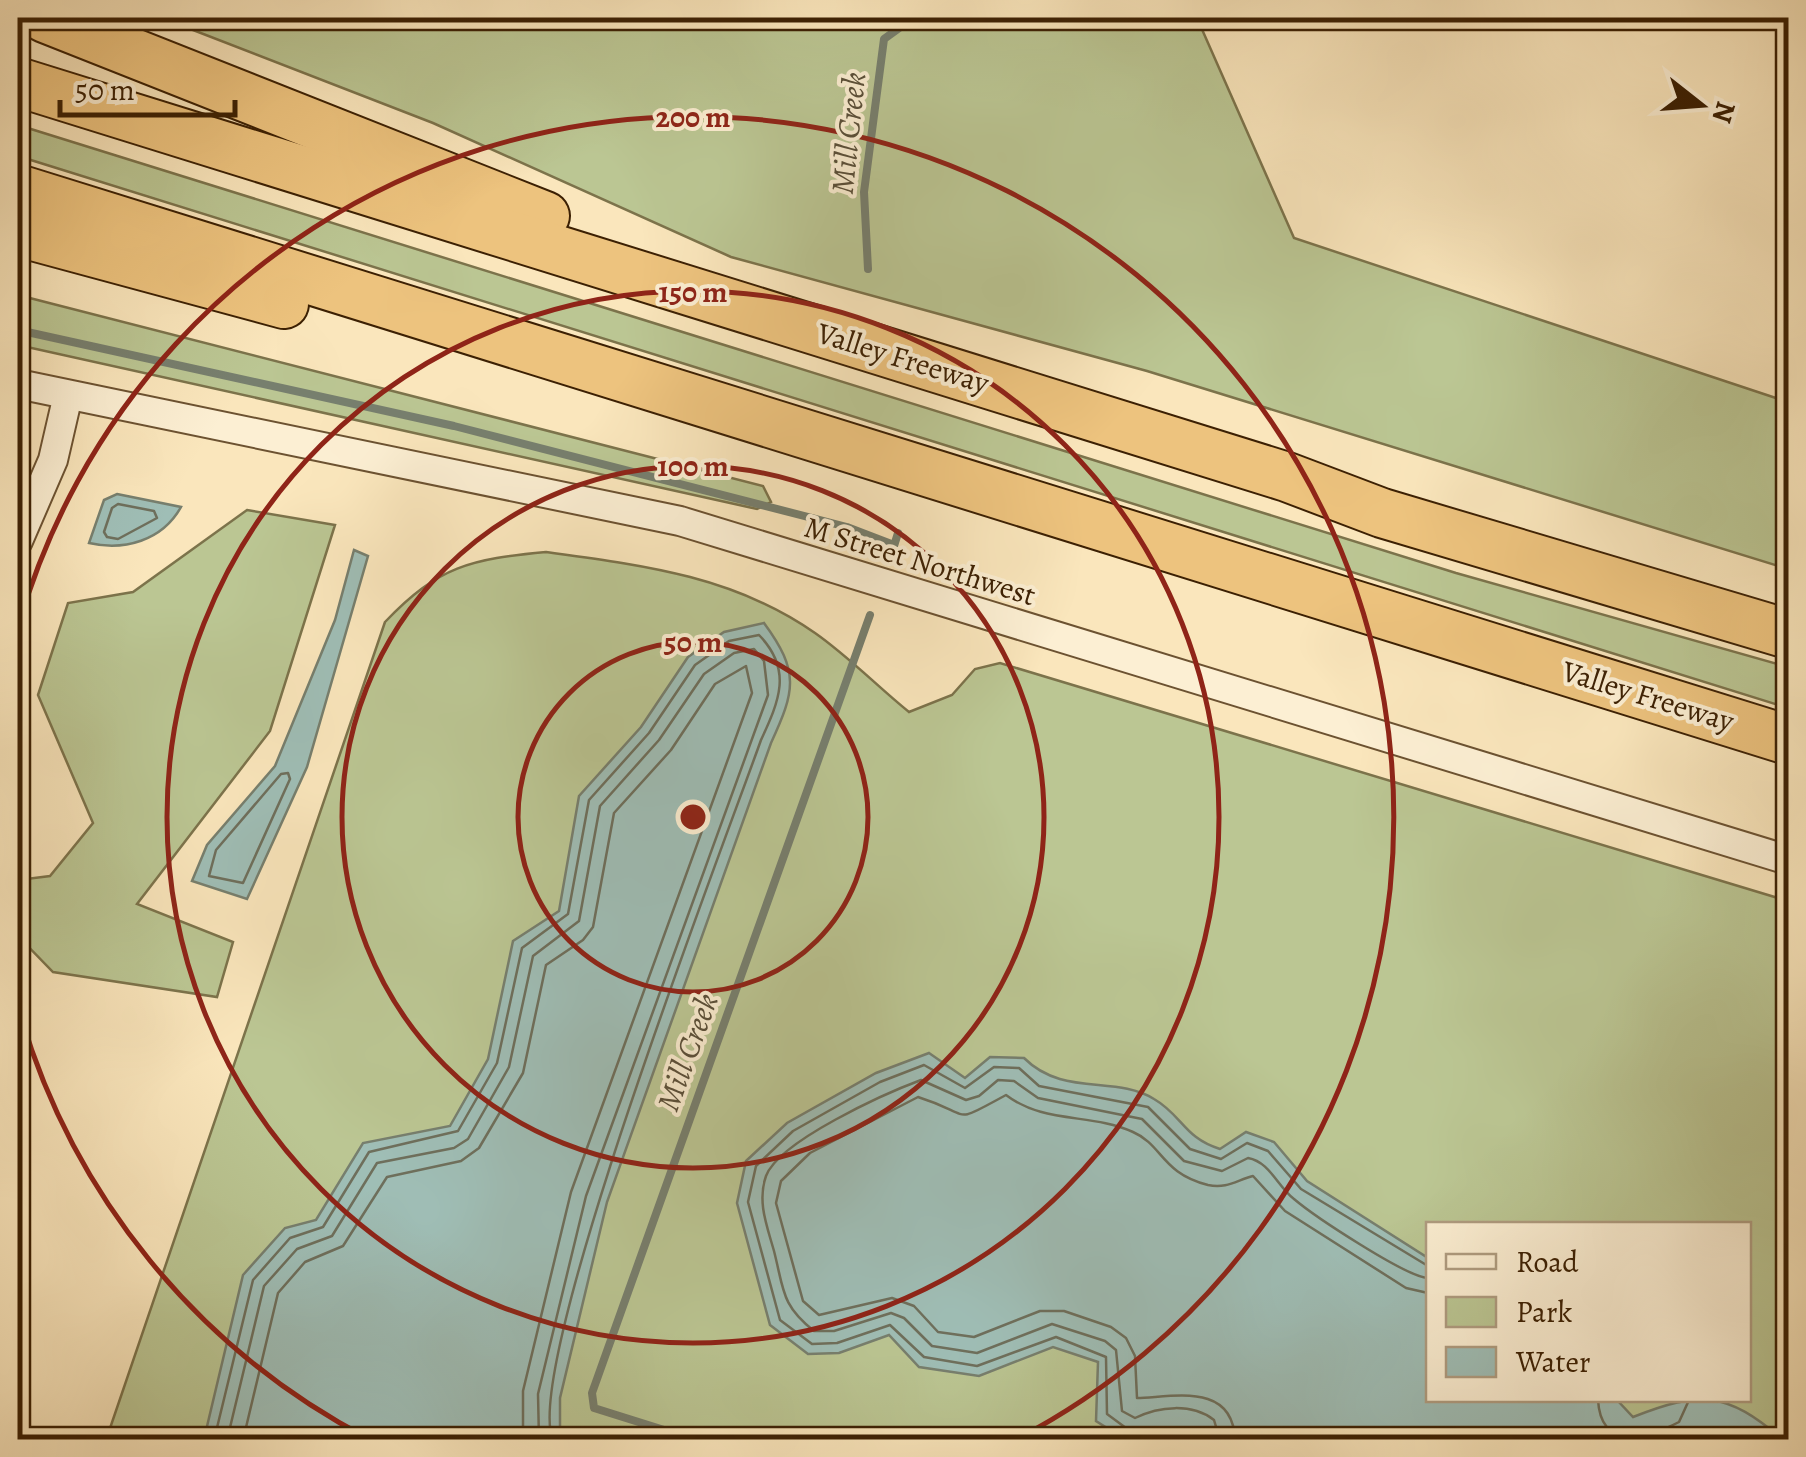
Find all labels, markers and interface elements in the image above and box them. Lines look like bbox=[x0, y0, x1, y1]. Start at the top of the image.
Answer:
scale bar bbox=[60, 55, 235, 117]
north arrow bbox=[1651, 55, 1751, 155]
text: 50 m bbox=[75, 70, 135, 110]
water label: Mill Creek bbox=[820, 70, 876, 196]
text: 200 m bbox=[655, 97, 731, 137]
text: N bbox=[1703, 97, 1745, 127]
text: 150 m bbox=[659, 272, 728, 312]
street label: Valley Freeway bbox=[811, 313, 994, 403]
text: 100 m bbox=[657, 446, 729, 486]
street label: M Street Northwest bbox=[799, 507, 1041, 615]
text: 50 m bbox=[664, 622, 722, 662]
street label: Valley Freeway bbox=[1556, 651, 1739, 741]
centre of rings bbox=[675, 799, 711, 835]
water label: Mill Creek bbox=[645, 987, 729, 1117]
legend bbox=[1426, 1222, 1751, 1402]
text: Road bbox=[1516, 1242, 1579, 1282]
text: Park bbox=[1516, 1292, 1572, 1332]
text: Water bbox=[1515, 1342, 1590, 1382]

